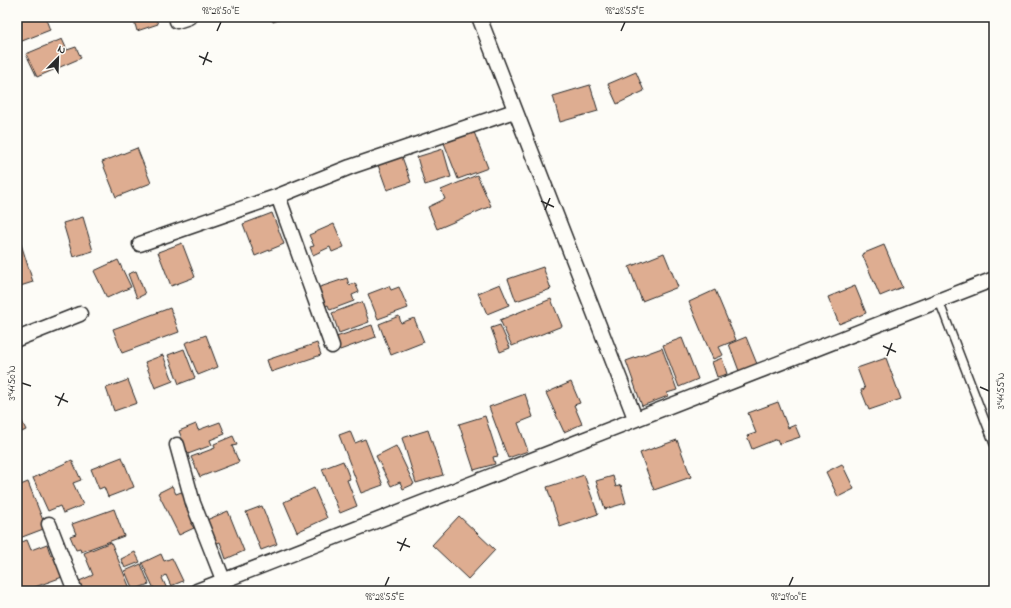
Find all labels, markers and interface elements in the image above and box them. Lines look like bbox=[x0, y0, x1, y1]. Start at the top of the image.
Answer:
text: 98°28'50"E bbox=[202, 4, 240, 19]
text: 98°28'55"E bbox=[605, 4, 645, 19]
north arrow bbox=[38, 38, 78, 78]
text: N bbox=[55, 41, 68, 59]
text: 3°44'50"N bbox=[5, 365, 20, 401]
text: 3°44'55"N bbox=[994, 372, 1009, 409]
text: 98°28'55"E bbox=[365, 590, 405, 605]
text: 98°29'00"E bbox=[771, 590, 807, 605]

